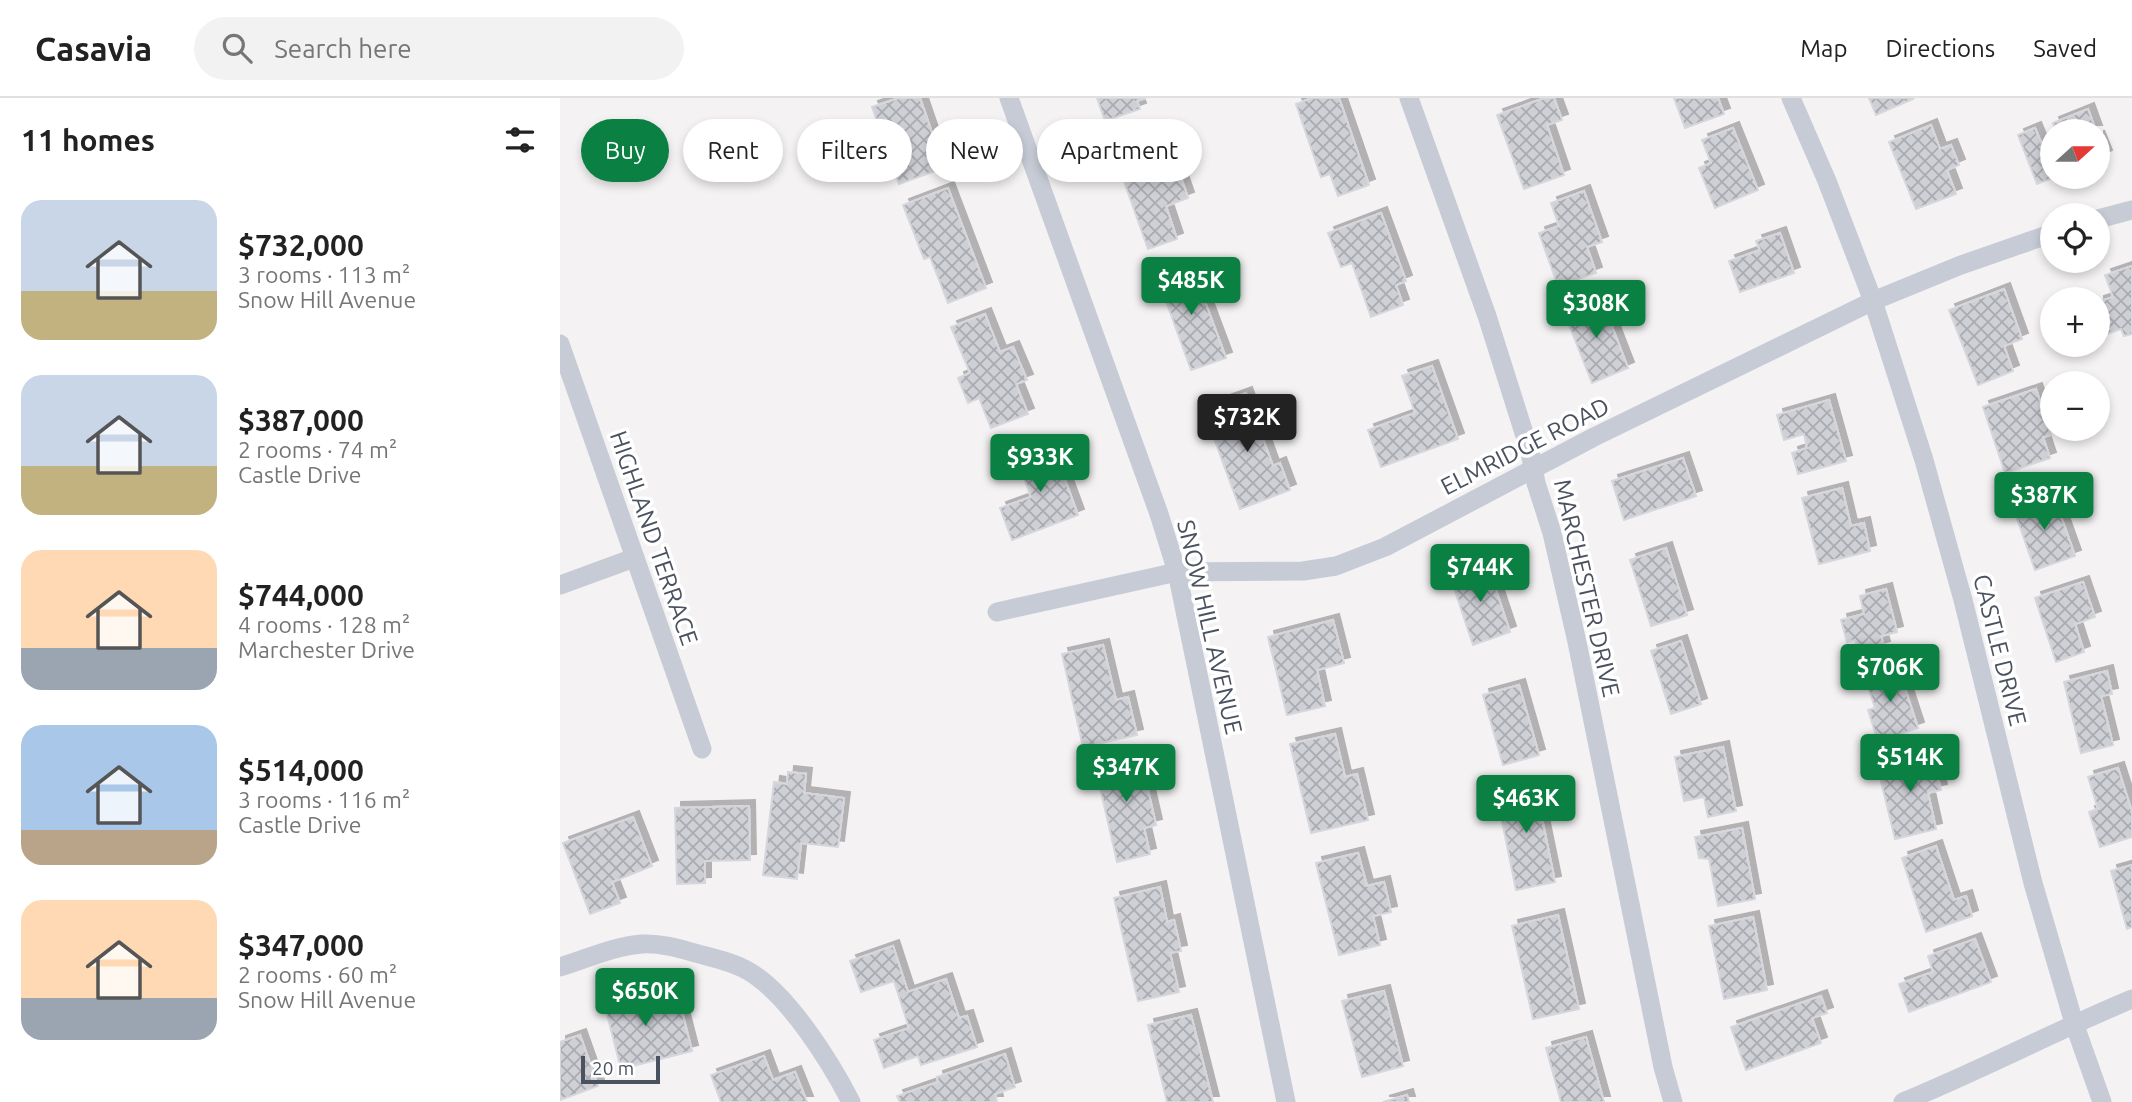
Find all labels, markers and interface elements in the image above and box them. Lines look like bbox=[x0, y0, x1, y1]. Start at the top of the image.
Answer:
search box bbox=[194, 17, 684, 80]
icon: search bbox=[218, 29, 256, 67]
text: Casavia bbox=[35, 30, 152, 67]
text: Search here bbox=[274, 34, 412, 63]
text: Map bbox=[1800, 35, 1847, 62]
text: Directions bbox=[1885, 35, 1995, 62]
text: Saved bbox=[2033, 35, 2097, 62]
chip: Buy bbox=[581, 119, 669, 182]
chip: Rent bbox=[683, 119, 783, 182]
chip: Filters bbox=[797, 119, 912, 182]
chip: New bbox=[926, 119, 1023, 182]
chip: Apartment bbox=[1037, 119, 1202, 182]
north arrow bbox=[2040, 119, 2110, 189]
map controls bbox=[2040, 119, 2110, 441]
icon: filters bbox=[501, 121, 539, 159]
text: 11 homes bbox=[21, 123, 155, 157]
button: locate bbox=[2040, 203, 2110, 273]
icon: home bbox=[77, 228, 161, 312]
text: $732,000 bbox=[238, 228, 364, 262]
pin: $485K bbox=[1142, 258, 1240, 317]
text: 3 rooms · 113 m² bbox=[238, 262, 410, 287]
text: $485K bbox=[1157, 267, 1225, 292]
pin: $308K bbox=[1547, 280, 1645, 340]
text: Snow Hill Avenue bbox=[238, 287, 416, 312]
button: + bbox=[2040, 287, 2110, 357]
text: $308K bbox=[1562, 290, 1630, 315]
button: − bbox=[2040, 371, 2110, 441]
street label: ELMRIDGE ROAD bbox=[1436, 392, 1614, 500]
pin: $732K bbox=[1198, 394, 1296, 454]
icon: home bbox=[77, 403, 161, 487]
text: $387,000 bbox=[238, 403, 364, 437]
text: $732K bbox=[1213, 404, 1281, 429]
street label: HIGHLAND TERRACE bbox=[605, 427, 703, 649]
pin: $933K bbox=[991, 434, 1089, 494]
text: 2 rooms · 74 m² bbox=[238, 437, 397, 462]
text: $933K bbox=[1006, 444, 1074, 469]
text: Castle Drive bbox=[238, 462, 361, 487]
pin: $387K bbox=[1995, 472, 2093, 532]
street label: MARCHESTER DRIVE bbox=[1549, 476, 1625, 700]
text: $387K bbox=[2010, 482, 2078, 507]
street label: SNOW HILL AVENUE bbox=[1172, 517, 1248, 737]
pin: $744K bbox=[1431, 545, 1529, 604]
text: $744K bbox=[1446, 554, 1514, 579]
street label: CASTLE DRIVE bbox=[1968, 571, 2032, 729]
icon: home bbox=[77, 578, 161, 662]
text: $744,000 bbox=[238, 578, 364, 612]
text: 4 rooms · 128 m² bbox=[238, 612, 410, 637]
text: Marchester Drive bbox=[238, 637, 415, 662]
pin: $706K bbox=[1841, 644, 1939, 704]
text: $706K bbox=[1856, 654, 1924, 679]
pin: $514K bbox=[1861, 734, 1959, 794]
pin: $347K bbox=[1077, 744, 1175, 804]
text: $514K bbox=[1876, 744, 1944, 769]
icon: home bbox=[77, 753, 161, 837]
text: $514,000 bbox=[238, 753, 364, 787]
text: $347K bbox=[1092, 754, 1160, 779]
pin: $463K bbox=[1477, 776, 1575, 835]
text: $463K bbox=[1492, 785, 1560, 810]
text: 3 rooms · 116 m² bbox=[238, 787, 410, 812]
text: Castle Drive bbox=[238, 812, 361, 837]
icon: home bbox=[77, 928, 161, 1012]
text: $347,000 bbox=[238, 928, 364, 962]
text: 2 rooms · 60 m² bbox=[238, 962, 397, 987]
pin: $650K bbox=[596, 968, 694, 1028]
text: $650K bbox=[611, 978, 679, 1003]
text: Snow Hill Avenue bbox=[238, 987, 416, 1012]
scale bar bbox=[581, 1053, 660, 1085]
text: 20 m bbox=[592, 1057, 634, 1079]

